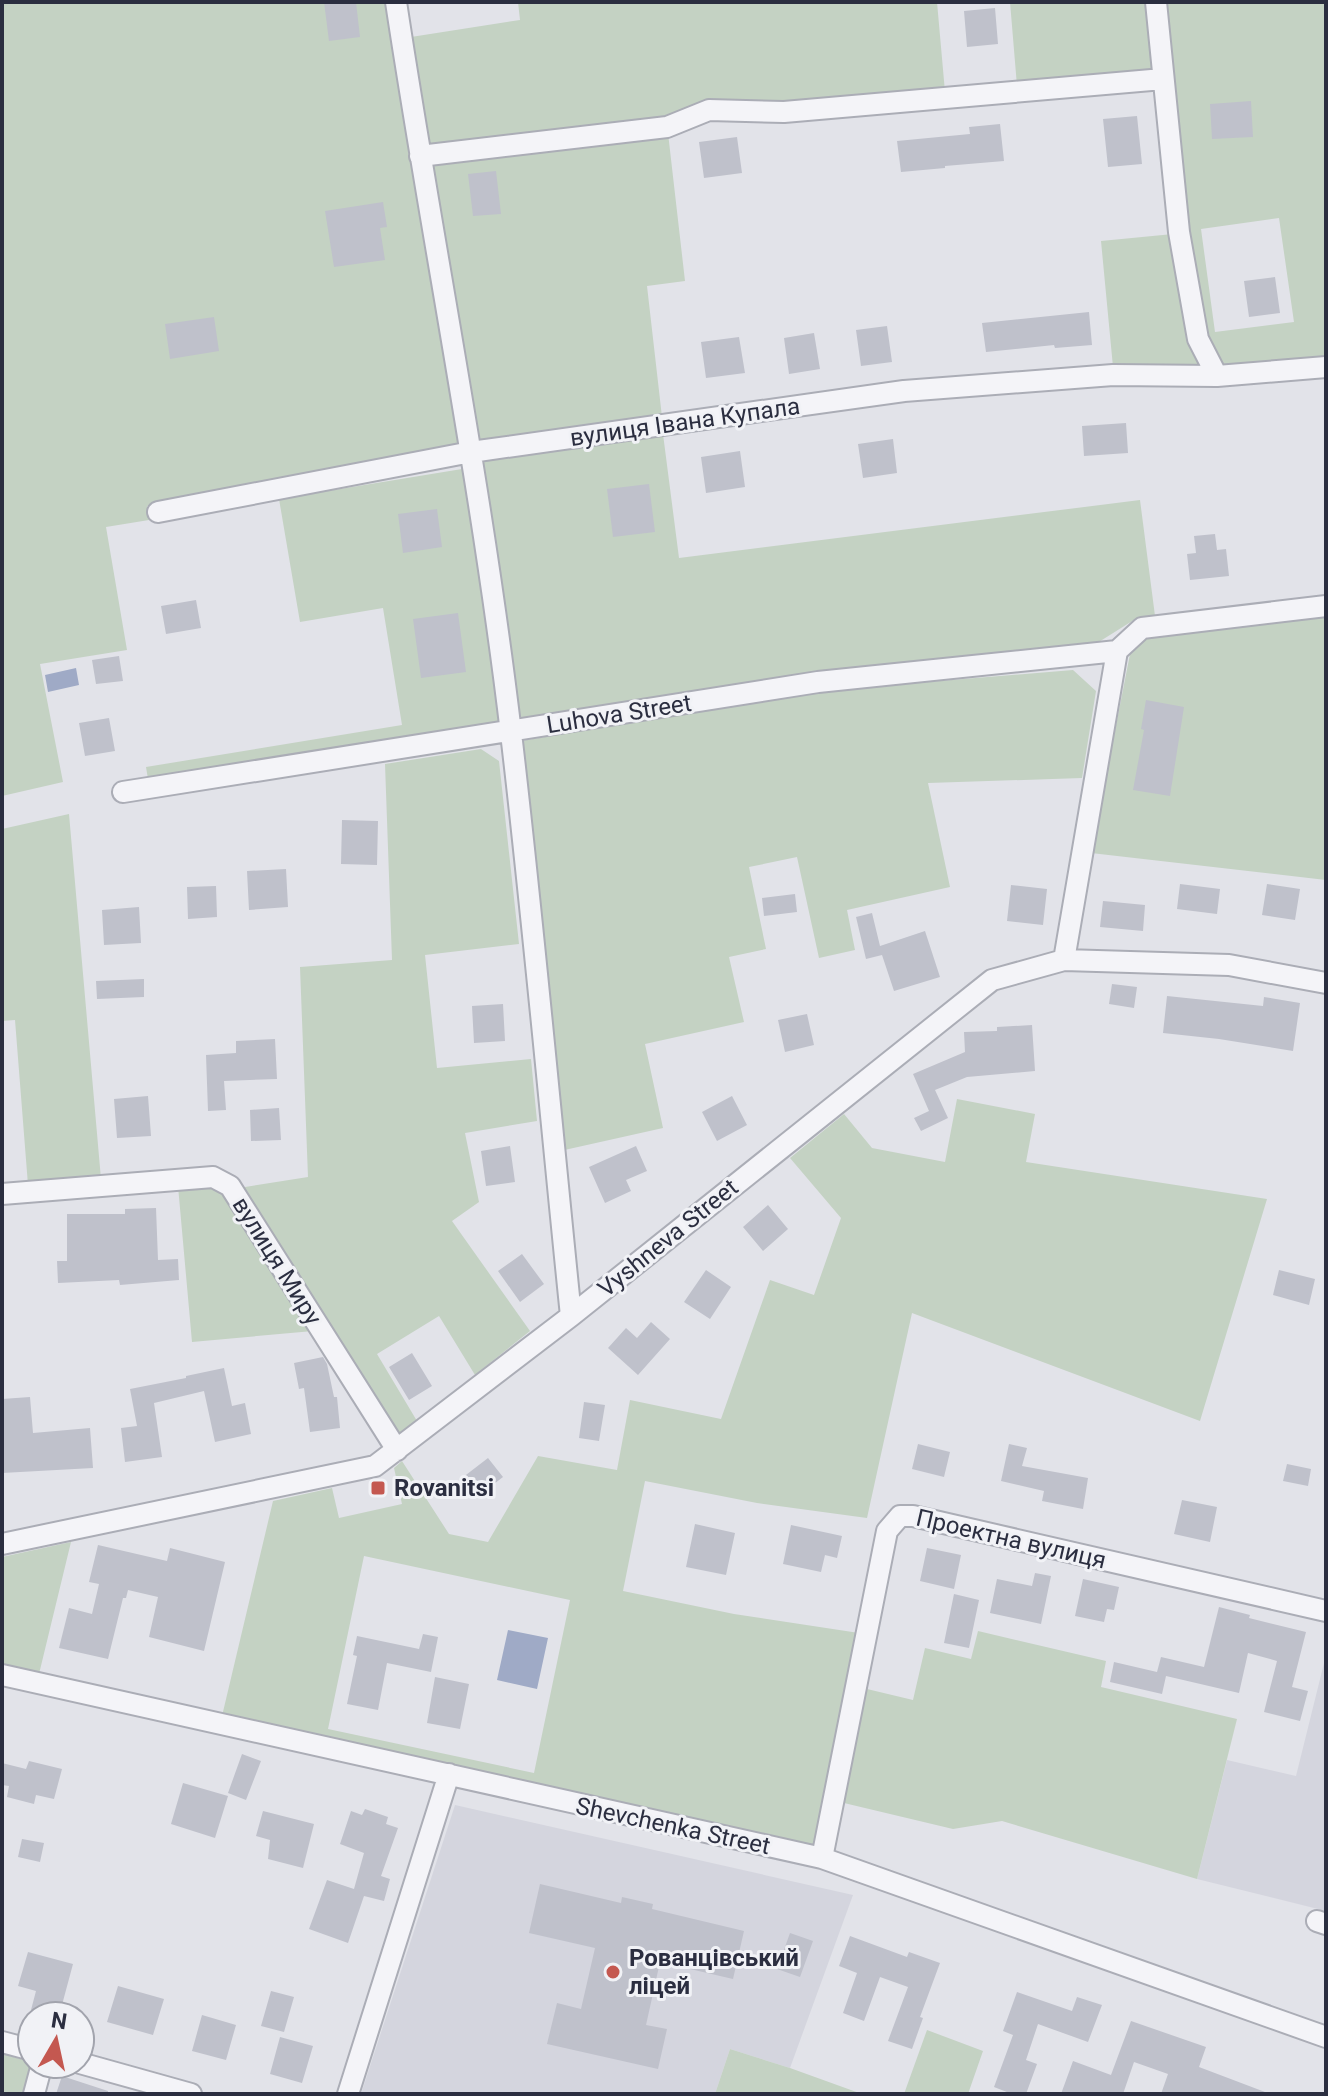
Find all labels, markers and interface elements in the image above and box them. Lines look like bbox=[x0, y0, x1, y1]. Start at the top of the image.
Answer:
street label: вулиця Івана Купала bbox=[568, 392, 802, 452]
street label: Luhova Street bbox=[545, 689, 694, 739]
street label: Vyshneva Street bbox=[592, 1173, 744, 1303]
street label: вулиця Миру bbox=[227, 1192, 328, 1331]
place label: Rovanitsi bbox=[394, 1474, 494, 1502]
marker: Rovanitsi bbox=[369, 1479, 387, 1497]
street label: Проектна вулиця bbox=[913, 1504, 1109, 1574]
street label: Shevchenka Street bbox=[573, 1792, 773, 1860]
place label: Рованцівський ліцей bbox=[629, 1944, 799, 2000]
marker: Рованцівський ліцей bbox=[604, 1963, 622, 1981]
north arrow bbox=[16, 2000, 96, 2080]
text: N bbox=[49, 2007, 69, 2034]

